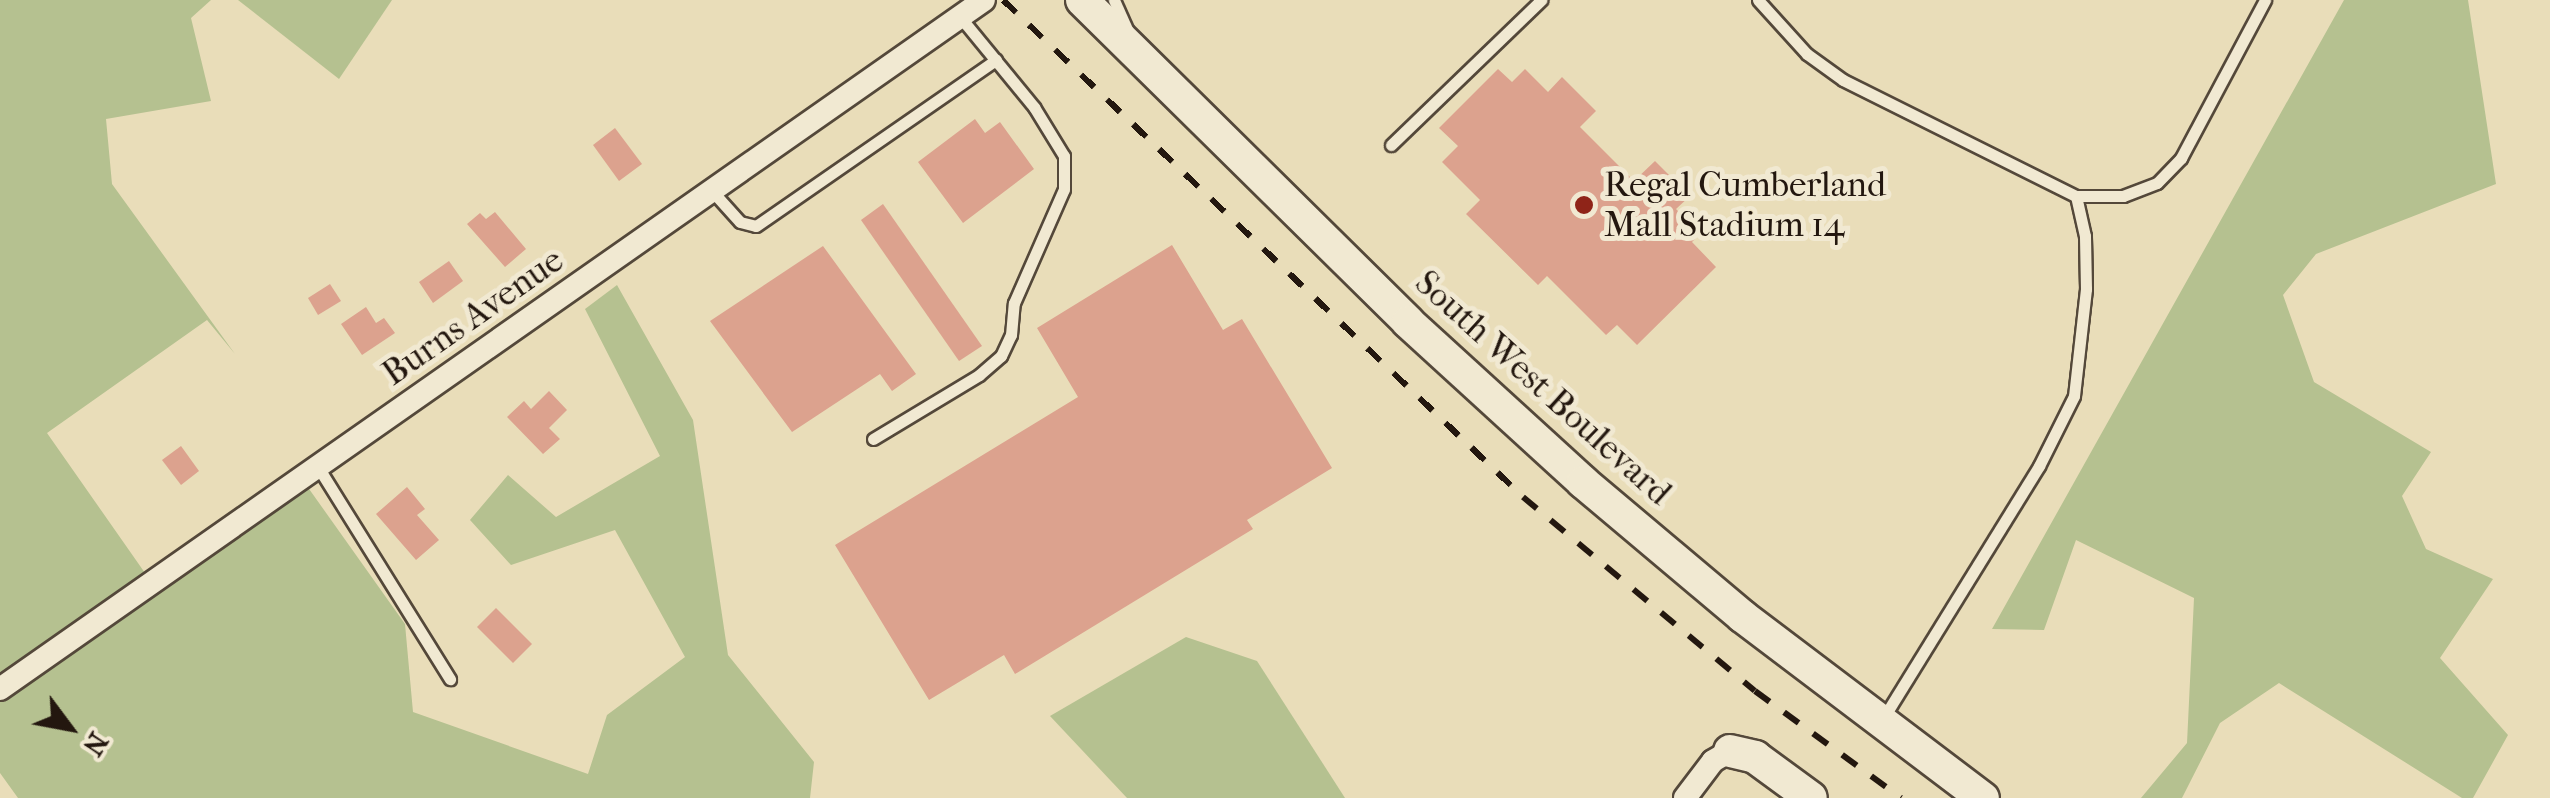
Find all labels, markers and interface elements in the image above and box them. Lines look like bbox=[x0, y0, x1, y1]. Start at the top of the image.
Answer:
place label: Regal Cumberland Mall Stadium 14 bbox=[1604, 164, 1886, 246]
marker: Regal Cumberland Mall Stadium 14 bbox=[1573, 194, 1595, 216]
street label: Burns Avenue bbox=[374, 239, 572, 395]
street label: South West Boulevard bbox=[1406, 262, 1680, 514]
north arrow bbox=[20, 678, 120, 778]
text: N bbox=[76, 726, 115, 762]

